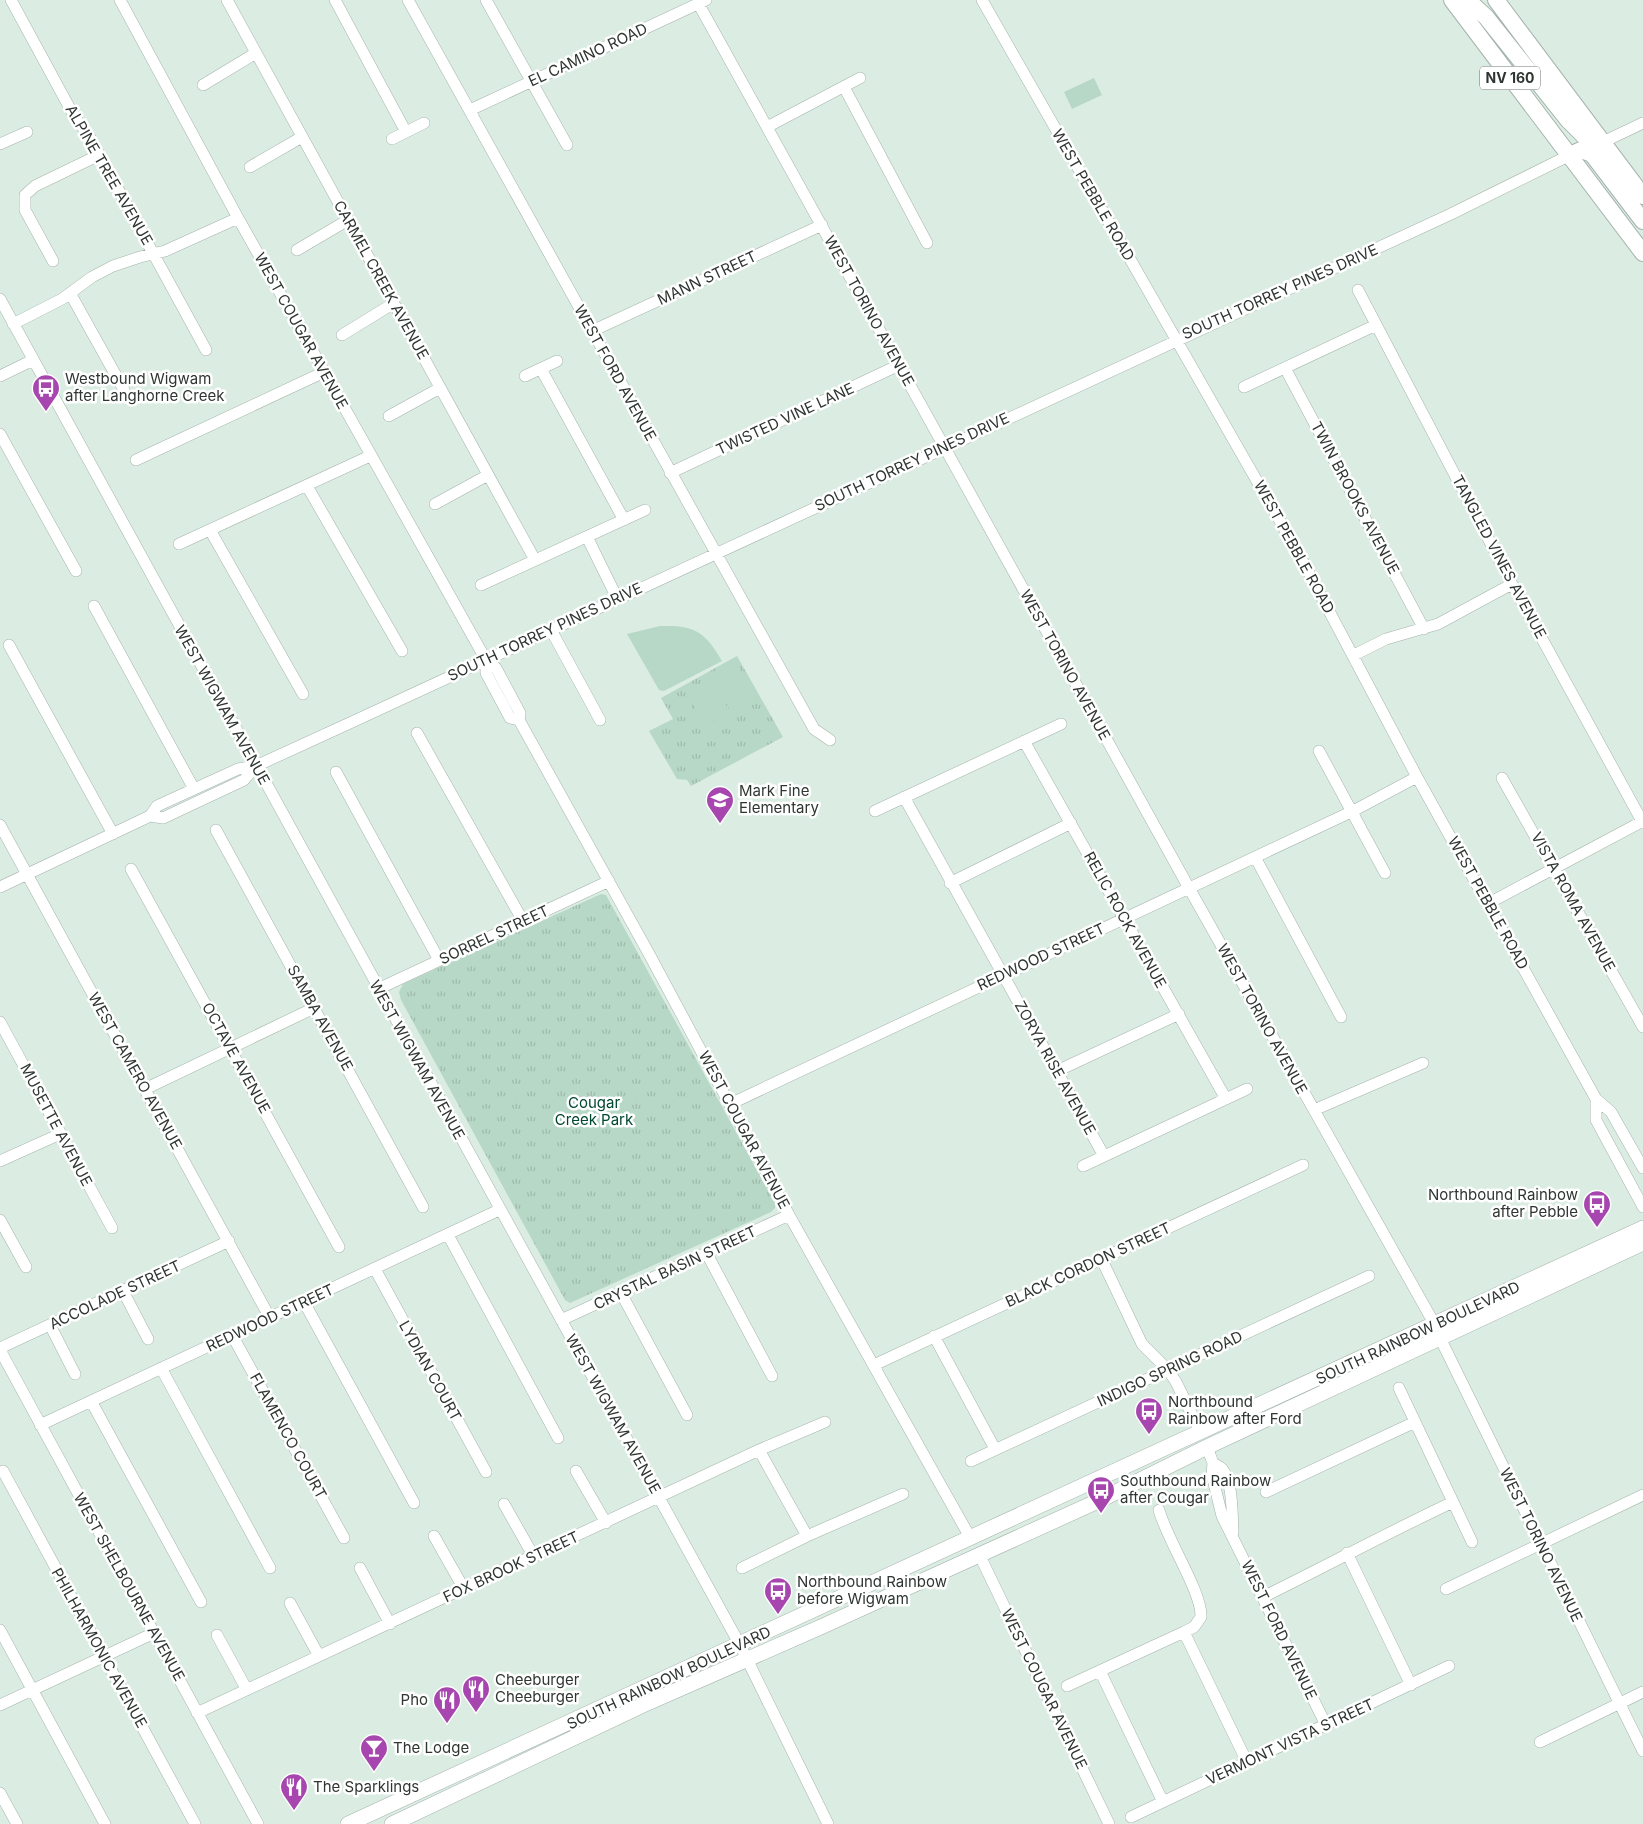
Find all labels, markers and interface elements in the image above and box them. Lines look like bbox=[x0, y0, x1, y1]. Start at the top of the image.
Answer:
street label: EL CAMINO ROAD bbox=[525, 19, 650, 90]
road number: NV 160 bbox=[1480, 66, 1540, 90]
street label: ALPINE TREE AVENUE bbox=[62, 101, 157, 248]
street label: WEST PEBBLE ROAD bbox=[1048, 125, 1139, 264]
street label: CARMEL CREEK AVENUE bbox=[330, 197, 433, 363]
street label: WEST TORINO AVENUE bbox=[820, 232, 919, 389]
street label: SOUTH TORREY PINES DRIVE bbox=[1179, 240, 1381, 343]
street label: MANN STREET bbox=[654, 246, 759, 309]
street label: WEST COUGAR AVENUE bbox=[250, 249, 352, 412]
street label: WEST FORD AVENUE bbox=[570, 301, 661, 444]
place label: Westbound Wigwam after Langhorne Creek bbox=[65, 369, 225, 405]
bus stop icon: Westbound Wigwam after Langhorne Creek bbox=[31, 373, 61, 412]
street label: TWISTED VINE LANE bbox=[713, 378, 857, 459]
street label: SOUTH TORREY PINES DRIVE bbox=[812, 408, 1012, 515]
street label: TWIN BROOKS AVENUE bbox=[1307, 418, 1404, 577]
street label: TANGLED VINES AVENUE bbox=[1448, 472, 1551, 642]
street label: WEST PEBBLE ROAD bbox=[1250, 477, 1339, 617]
street label: SOUTH TORREY PINES DRIVE bbox=[445, 578, 645, 685]
street label: WEST TORINO AVENUE bbox=[1016, 586, 1115, 743]
street label: WEST WIGWAM AVENUE bbox=[171, 622, 274, 788]
place label: Mark Fine Elementary bbox=[739, 781, 819, 817]
school or university icon: Mark Fine Elementary bbox=[705, 785, 735, 824]
street label: VISTA ROMA AVENUE bbox=[1527, 829, 1620, 975]
street label: WEST PEBBLE ROAD bbox=[1444, 833, 1533, 973]
street label: RELIC ROCK AVENUE bbox=[1080, 848, 1171, 991]
street label: SORREL STREET bbox=[436, 901, 552, 968]
street label: REDWOOD STREET bbox=[974, 919, 1108, 995]
street label: WEST TORINO AVENUE bbox=[1213, 940, 1312, 1097]
street label: SAMBA AVENUE bbox=[284, 962, 357, 1074]
street label: WEST WIGWAM AVENUE bbox=[366, 977, 469, 1143]
street label: WEST CAMERO AVENUE bbox=[84, 989, 187, 1153]
street label: ZORYA RISE AVENUE bbox=[1011, 998, 1100, 1138]
street label: OCTAVE AVENUE bbox=[198, 999, 275, 1117]
street label: WEST COUGAR AVENUE bbox=[695, 1048, 794, 1212]
street label: MUSETTE AVENUE bbox=[16, 1060, 97, 1189]
park label: Cougar Creek Park bbox=[555, 1093, 634, 1129]
place label: Northbound Rainbow after Pebble bbox=[1428, 1185, 1578, 1221]
bus stop icon: Northbound Rainbow after Pebble bbox=[1582, 1189, 1612, 1228]
street label: BLACK CORDON STREET bbox=[1002, 1218, 1173, 1311]
street label: CRYSTAL BASIN STREET bbox=[590, 1221, 759, 1314]
street label: ACCOLADE STREET bbox=[46, 1256, 184, 1333]
street label: SOUTH RAINBOW BOULEVARD bbox=[1313, 1277, 1523, 1388]
street label: REDWOOD STREET bbox=[203, 1280, 337, 1356]
street label: LYDIAN COURT bbox=[395, 1317, 466, 1424]
street label: INDIGO SPRING ROAD bbox=[1094, 1326, 1246, 1411]
street label: WEST WIGWAM AVENUE bbox=[562, 1331, 665, 1497]
street label: FLAMENCO COURT bbox=[246, 1369, 331, 1502]
place label: Northbound Rainbow after Ford bbox=[1168, 1392, 1302, 1428]
bus stop icon: Northbound Rainbow after Ford bbox=[1134, 1396, 1164, 1435]
street label: WEST TORINO AVENUE bbox=[1496, 1465, 1587, 1625]
place label: Southbound Rainbow after Cougar bbox=[1120, 1471, 1271, 1507]
bus stop icon: Southbound Rainbow after Cougar bbox=[1086, 1475, 1116, 1514]
street label: WEST SHELBOURNE AVENUE bbox=[70, 1489, 189, 1684]
street label: FOX BROOK STREET bbox=[440, 1527, 582, 1606]
street label: WEST FORD AVENUE bbox=[1237, 1557, 1321, 1702]
street label: PHILHARMONIC AVENUE bbox=[47, 1564, 151, 1731]
place label: Northbound Rainbow before Wigwam bbox=[797, 1572, 947, 1608]
bus stop icon: Northbound Rainbow before Wigwam bbox=[763, 1576, 793, 1615]
street label: WEST COUGAR AVENUE bbox=[997, 1605, 1092, 1772]
street label: SOUTH RAINBOW BOULEVARD bbox=[564, 1622, 774, 1733]
place label: Cheeburger Cheeburger bbox=[495, 1670, 580, 1706]
restaurant icon: Cheeburger Cheeburger bbox=[461, 1674, 491, 1713]
restaurant icon: Pho bbox=[432, 1685, 462, 1724]
place label: Pho bbox=[401, 1690, 428, 1709]
street label: VERMONT VISTA STREET bbox=[1203, 1694, 1377, 1789]
bar icon: The Lodge bbox=[359, 1733, 389, 1772]
place label: The Lodge bbox=[393, 1738, 469, 1757]
restaurant icon: The Sparklings bbox=[279, 1772, 309, 1811]
place label: The Sparklings bbox=[313, 1777, 419, 1796]

